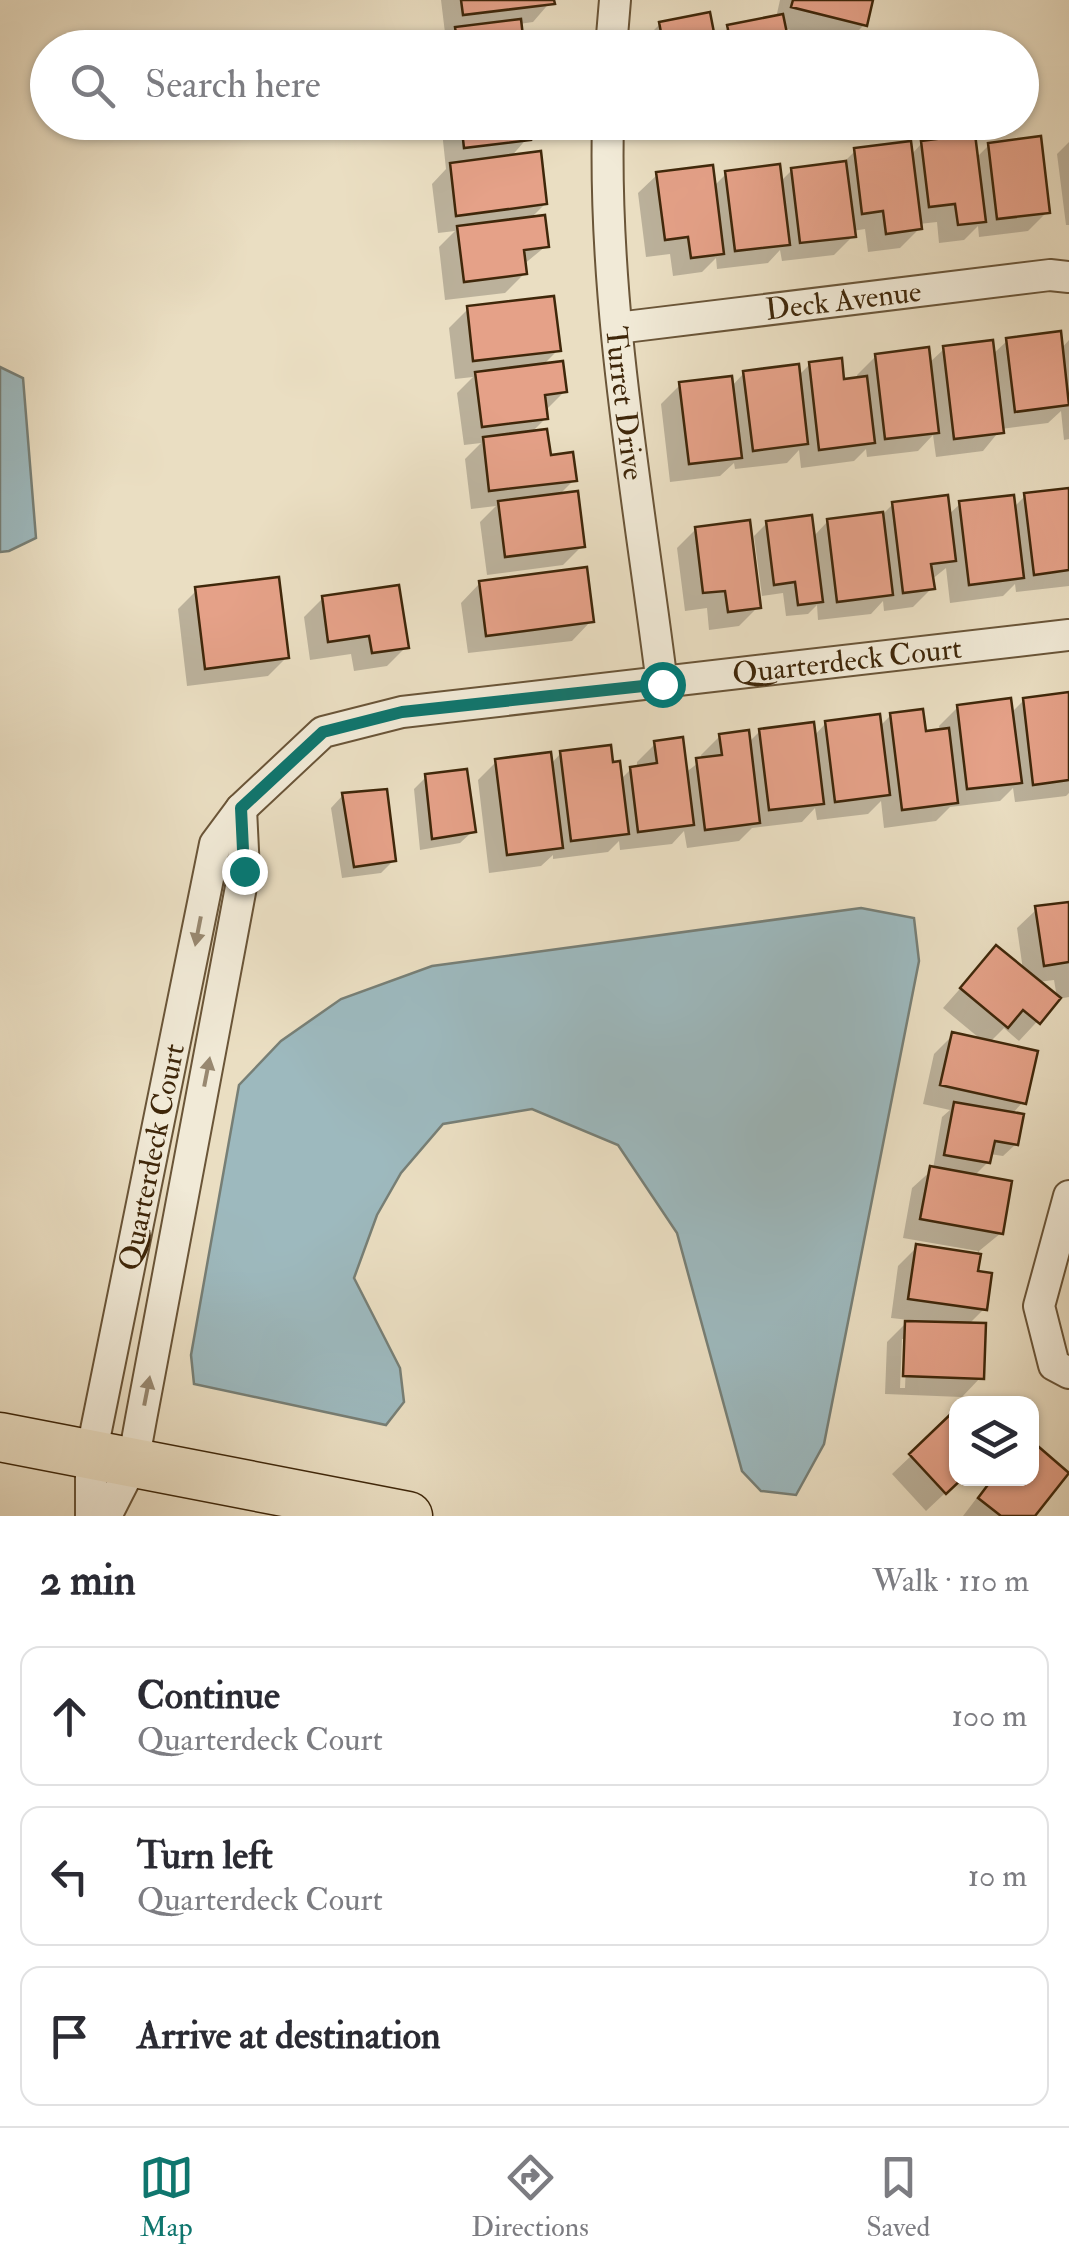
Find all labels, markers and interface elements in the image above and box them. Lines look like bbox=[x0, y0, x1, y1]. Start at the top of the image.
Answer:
search box bbox=[30, 30, 1039, 140]
icon: search bbox=[65, 58, 120, 113]
text: Search here bbox=[145, 61, 321, 109]
street label: Deck Avenue bbox=[763, 272, 923, 328]
street label: Turret Drive bbox=[598, 325, 653, 482]
street label: Quarterdeck Court bbox=[730, 629, 964, 692]
route start bbox=[640, 662, 686, 708]
route end bbox=[222, 849, 268, 895]
one-way arrow bbox=[189, 916, 205, 947]
street label: Quarterdeck Court bbox=[110, 1040, 193, 1274]
one-way arrow bbox=[199, 1056, 215, 1087]
one-way arrow bbox=[139, 1375, 155, 1406]
map controls bbox=[949, 1396, 1039, 1486]
button: layers bbox=[949, 1396, 1039, 1486]
text: 2 min bbox=[40, 1555, 136, 1607]
text: Walk · 110 m bbox=[872, 1561, 1029, 1601]
text: Continue bbox=[137, 1672, 280, 1720]
icon: ahead bbox=[42, 1689, 97, 1744]
text: 100 m bbox=[951, 1696, 1027, 1736]
text: Quarterdeck Court bbox=[137, 1720, 383, 1760]
text: Turn left bbox=[137, 1832, 273, 1880]
icon: left bbox=[42, 1849, 97, 1904]
text: 10 m bbox=[968, 1856, 1027, 1896]
text: Quarterdeck Court bbox=[137, 1880, 383, 1920]
icon: arrive bbox=[42, 2009, 97, 2064]
text: Arrive at destination bbox=[137, 2012, 441, 2060]
tab: Map bbox=[139, 2150, 194, 2245]
tab: Directions bbox=[471, 2150, 589, 2245]
tab: Saved bbox=[866, 2150, 930, 2245]

